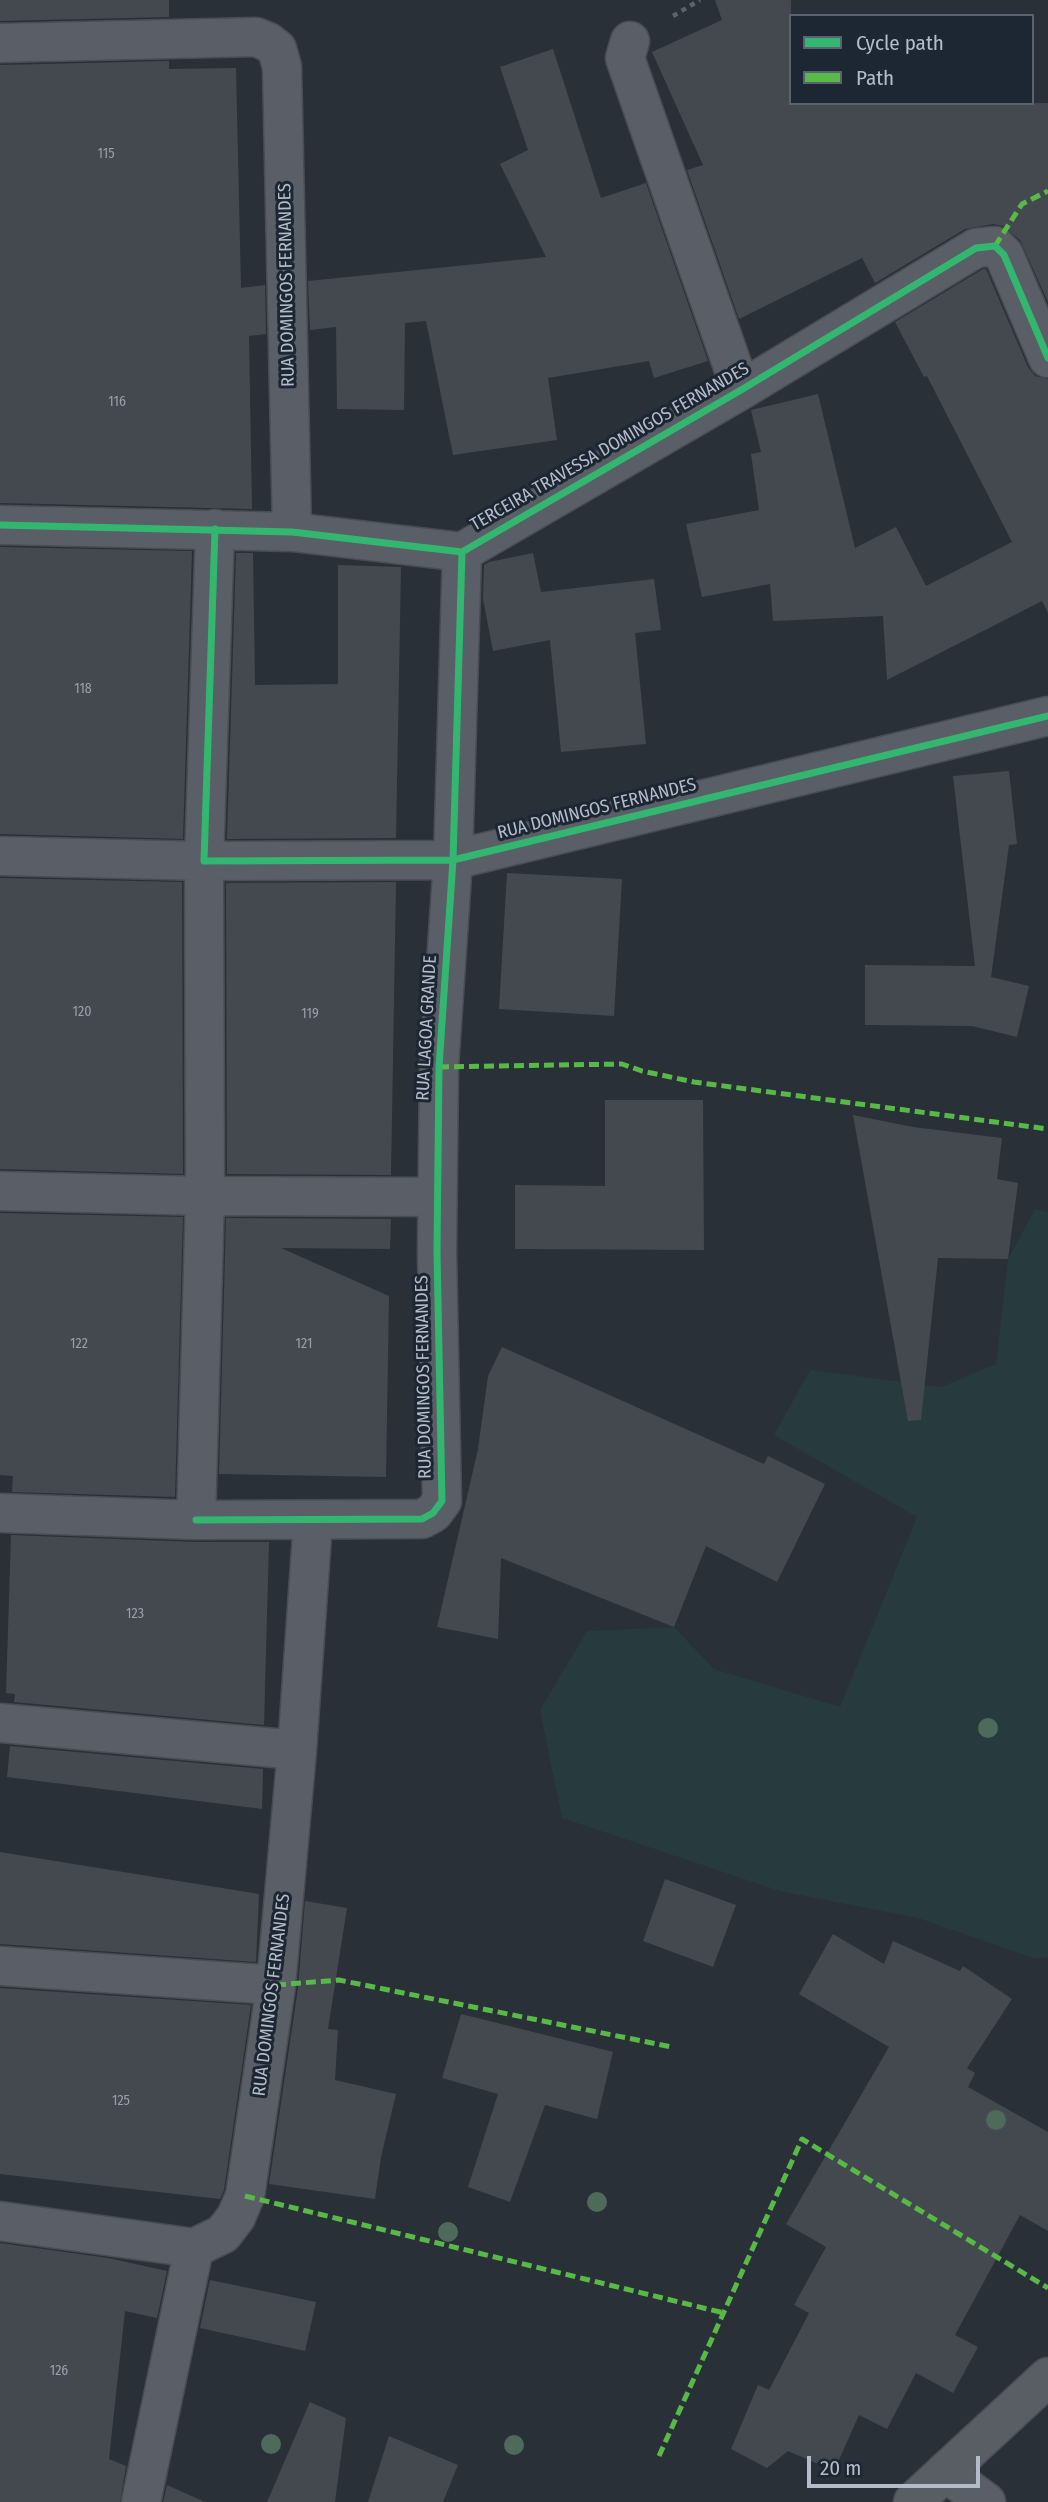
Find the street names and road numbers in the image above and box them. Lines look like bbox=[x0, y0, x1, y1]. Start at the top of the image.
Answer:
street label: RUA DOMINGOS FERNANDES bbox=[274, 183, 300, 387]
street label: TERCEIRA TRAVESSA DOMINGOS FERNANDES bbox=[467, 358, 753, 536]
street label: RUA DOMINGOS FERNANDES bbox=[496, 774, 698, 844]
street label: RUA LAGOA GRANDE bbox=[412, 955, 442, 1101]
street label: RUA DOMINGOS FERNANDES bbox=[411, 1275, 437, 1479]
street label: RUA DOMINGOS FERNANDES bbox=[249, 1893, 295, 2097]

